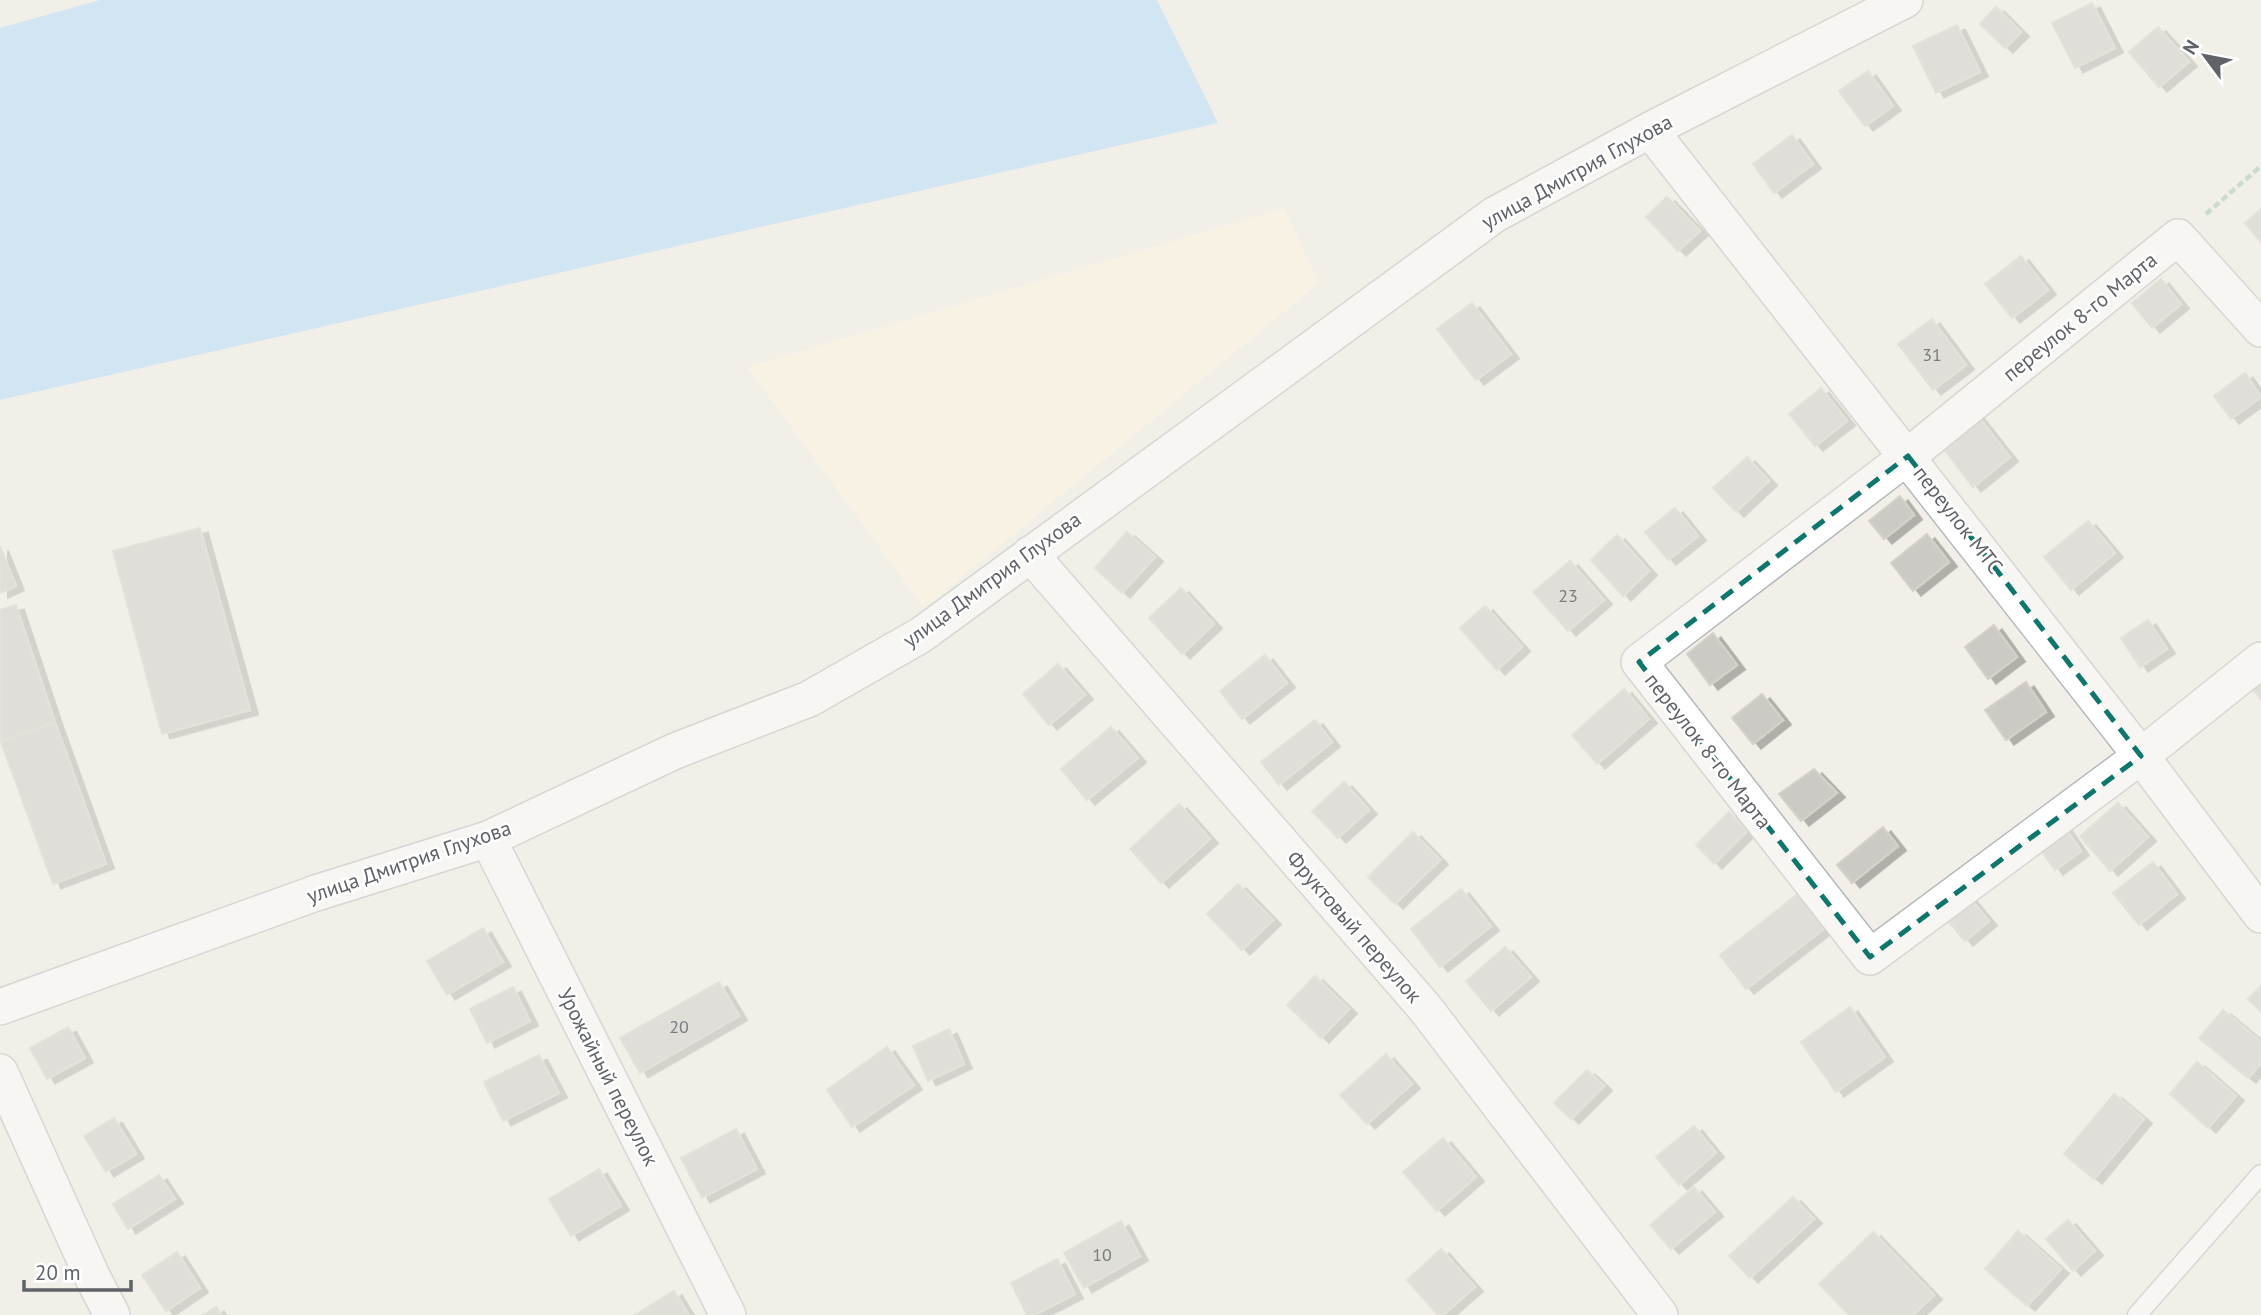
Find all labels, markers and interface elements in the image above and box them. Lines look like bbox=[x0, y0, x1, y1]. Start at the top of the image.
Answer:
north arrow bbox=[2170, 21, 2240, 91]
text: N bbox=[2177, 35, 2204, 59]
street label: улица Дмитрия Глухова bbox=[1477, 108, 1677, 235]
street label: переулок 8-го Марта bbox=[1997, 246, 2162, 387]
house number: 31 bbox=[1922, 343, 1942, 366]
street label: переулок МТС bbox=[1908, 460, 2009, 579]
street label: улица Дмитрия Глухова bbox=[897, 506, 1086, 653]
house number: 23 bbox=[1558, 584, 1578, 607]
street label: переулок 8-го Марта bbox=[1639, 667, 1778, 834]
street label: улица Дмитрия Глухова bbox=[303, 814, 514, 909]
street label: Фруктовый переулок bbox=[1281, 845, 1428, 1008]
street label: Урожайный переулок bbox=[552, 983, 665, 1170]
house number: 20 bbox=[669, 1015, 689, 1038]
house number: 10 bbox=[1092, 1243, 1112, 1266]
scale bar bbox=[24, 1248, 131, 1292]
text: 20 m bbox=[35, 1259, 81, 1286]

